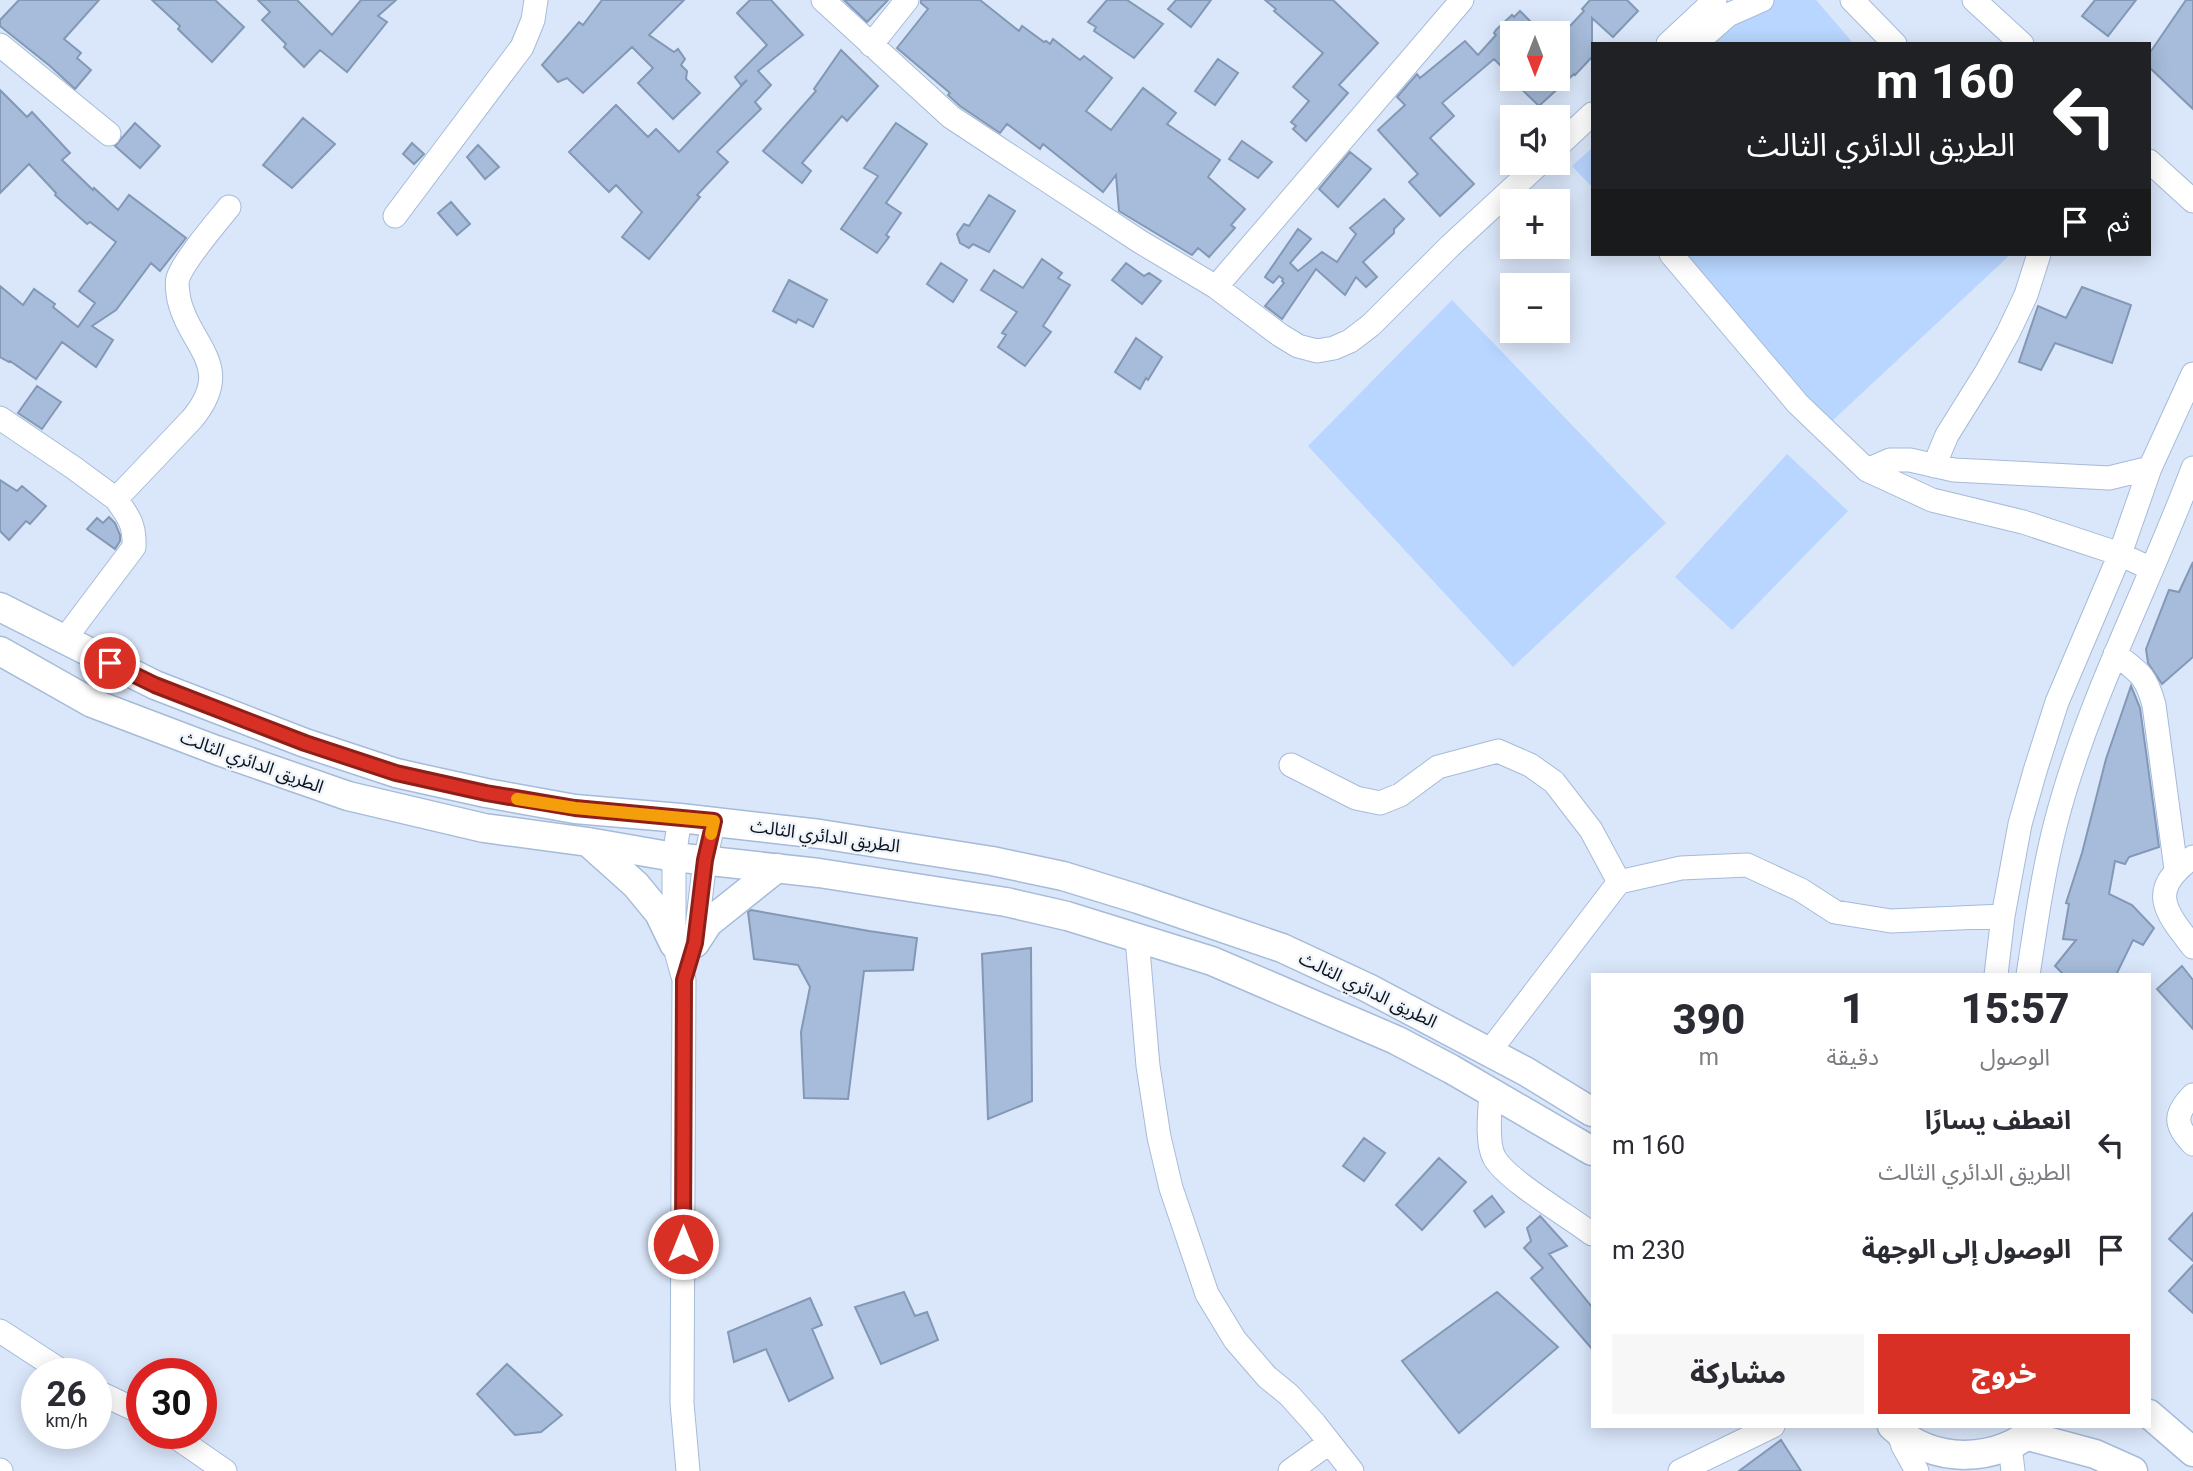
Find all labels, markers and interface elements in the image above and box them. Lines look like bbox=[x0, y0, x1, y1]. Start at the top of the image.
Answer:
north arrow bbox=[1500, 21, 1570, 91]
map controls bbox=[1500, 21, 1570, 343]
text: 160 m bbox=[1876, 53, 2015, 110]
icon: left bbox=[2039, 70, 2130, 161]
button: sound bbox=[1500, 105, 1570, 175]
text: الطريق الدائري الثالث bbox=[1747, 126, 2015, 164]
button: + bbox=[1500, 189, 1570, 259]
icon: arrive bbox=[2056, 203, 2094, 241]
text: ثم bbox=[2108, 207, 2130, 237]
button: − bbox=[1500, 273, 1570, 343]
pin bbox=[80, 633, 140, 693]
icon: arrive bbox=[91, 644, 129, 682]
street label: الطريق الدائري الثالث bbox=[177, 726, 327, 800]
street label: الطريق الدائري الثالث bbox=[748, 815, 901, 860]
street label: الطريق الدائري الثالث bbox=[1294, 947, 1441, 1035]
text: 1 bbox=[1841, 984, 1865, 1033]
text: 15:57 bbox=[1960, 984, 2070, 1033]
text: 390 bbox=[1672, 995, 1745, 1044]
text: m bbox=[1699, 1044, 1719, 1071]
text: دقيقة bbox=[1827, 1044, 1879, 1071]
text: الوصول bbox=[1980, 1044, 2050, 1071]
text: انعطف يسارًا bbox=[1925, 1105, 2071, 1135]
icon: left bbox=[2092, 1126, 2130, 1164]
text: 160 m bbox=[1612, 1130, 1685, 1160]
text: الطريق الدائري الثالث bbox=[1878, 1159, 2071, 1186]
position arrow bbox=[646, 1207, 720, 1281]
icon: arrive bbox=[2092, 1231, 2130, 1269]
text: الوصول إلى الوجهة bbox=[1862, 1234, 2071, 1264]
text: 230 m bbox=[1612, 1235, 1685, 1265]
button: مشاركة bbox=[1612, 1334, 1864, 1414]
button: خروج bbox=[1878, 1334, 2130, 1414]
speed limit sign: 30 bbox=[126, 1358, 217, 1449]
text: 26 bbox=[46, 1374, 87, 1415]
text: km/h bbox=[45, 1410, 88, 1431]

